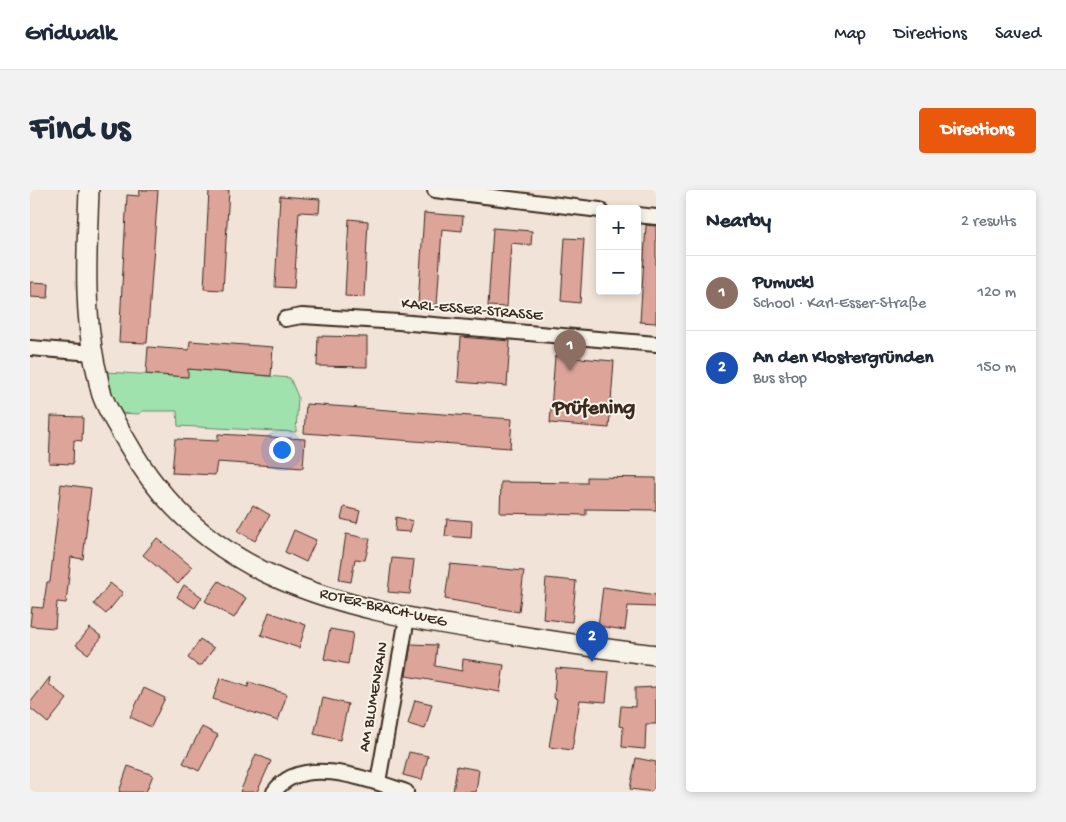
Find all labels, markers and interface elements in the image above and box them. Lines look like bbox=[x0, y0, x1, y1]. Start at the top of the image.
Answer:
text: Gridwalk bbox=[25, 20, 116, 49]
text: Map bbox=[834, 24, 866, 45]
text: Directions bbox=[894, 24, 967, 45]
text: Saved bbox=[995, 24, 1041, 45]
button: Directions bbox=[919, 108, 1036, 153]
text: Find us bbox=[30, 110, 130, 151]
map controls bbox=[596, 205, 641, 295]
button: + bbox=[596, 205, 641, 250]
text: Nearby bbox=[706, 210, 771, 235]
text: 2 results bbox=[961, 213, 1016, 232]
button: − bbox=[596, 250, 641, 295]
text: Pumuckl bbox=[753, 272, 814, 295]
text: 1 bbox=[719, 284, 725, 303]
text: 120 m bbox=[977, 284, 1016, 303]
street label: KARL-ESSER-STRASSE bbox=[400, 295, 545, 327]
text: School · Karl-Esser-Straße bbox=[753, 295, 926, 314]
pin: 1 bbox=[554, 330, 586, 371]
text: An den Klostergründen bbox=[753, 347, 933, 370]
text: 2 bbox=[718, 359, 726, 378]
text: 150 m bbox=[977, 359, 1016, 378]
text: Bus stop bbox=[753, 370, 807, 389]
district label: Prüfening bbox=[552, 397, 635, 422]
your location bbox=[269, 437, 295, 463]
street label: ROTER-BRACH-WEG bbox=[318, 585, 449, 633]
pin: 2 bbox=[576, 621, 608, 662]
street label: AM BLUMENRAIN bbox=[356, 641, 394, 753]

